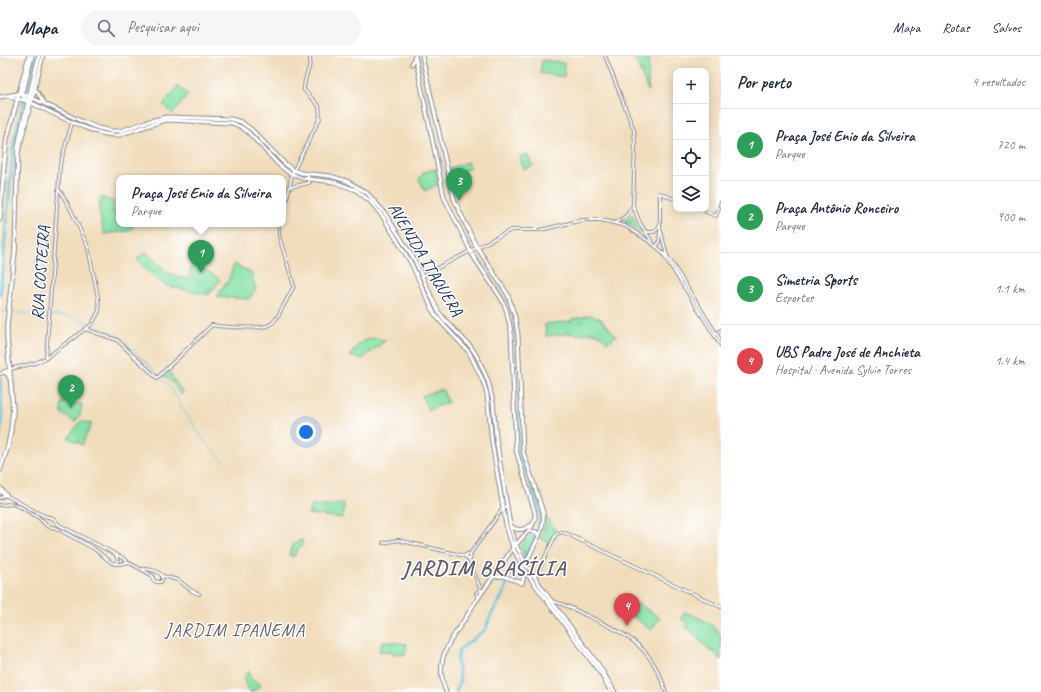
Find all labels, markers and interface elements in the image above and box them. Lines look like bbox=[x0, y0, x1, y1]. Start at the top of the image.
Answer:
search box bbox=[81, 10, 361, 46]
text: Mapa bbox=[20, 16, 57, 40]
icon: search bbox=[95, 17, 117, 39]
text: Pesquisar aqui bbox=[127, 18, 199, 37]
text: Mapa bbox=[893, 19, 920, 36]
text: Rotas bbox=[942, 19, 970, 36]
text: Salvos bbox=[992, 19, 1021, 36]
map controls bbox=[673, 68, 709, 212]
button: + bbox=[673, 68, 709, 104]
text: Por perto bbox=[737, 72, 791, 93]
text: 4 resultados bbox=[972, 74, 1025, 90]
button: − bbox=[673, 104, 709, 140]
text: Praça José Enio da Silveira bbox=[775, 127, 915, 146]
text: 1 bbox=[747, 137, 753, 153]
text: 720 m bbox=[997, 137, 1025, 153]
button: locate bbox=[673, 140, 709, 176]
text: Parque bbox=[775, 146, 805, 162]
pin: 3 bbox=[446, 168, 472, 201]
popup bbox=[116, 175, 286, 227]
button: layers bbox=[673, 176, 709, 212]
text: Praça José Enio da Silveira bbox=[131, 184, 271, 203]
street label: AVENIDA ITAQUERA bbox=[383, 199, 468, 320]
text: Praça Antônio Ronceiro bbox=[775, 199, 898, 218]
text: Parque bbox=[131, 203, 161, 219]
text: 2 bbox=[747, 209, 753, 225]
text: 900 m bbox=[997, 209, 1025, 225]
text: Parque bbox=[775, 218, 805, 234]
street label: RUA COSTEIRA bbox=[27, 225, 54, 321]
pin: 1 bbox=[188, 240, 214, 273]
text: Simetria Sports bbox=[775, 271, 857, 290]
text: 3 bbox=[747, 281, 753, 297]
text: 1.1 km bbox=[995, 281, 1025, 297]
text: Esportes bbox=[775, 290, 813, 306]
text: UBS Padre José de Anchieta bbox=[775, 343, 920, 362]
text: 4 bbox=[747, 353, 753, 369]
text: 1.4 km bbox=[995, 353, 1025, 369]
text: Hospital · Avenida Sylvio Torres bbox=[775, 362, 911, 378]
pin: 2 bbox=[58, 375, 84, 408]
your location bbox=[296, 422, 316, 442]
district label: JARDIM BRASÍLIA bbox=[400, 555, 566, 581]
pin: 4 bbox=[614, 593, 640, 626]
district label: JARDIM IPANEMA bbox=[164, 619, 305, 641]

